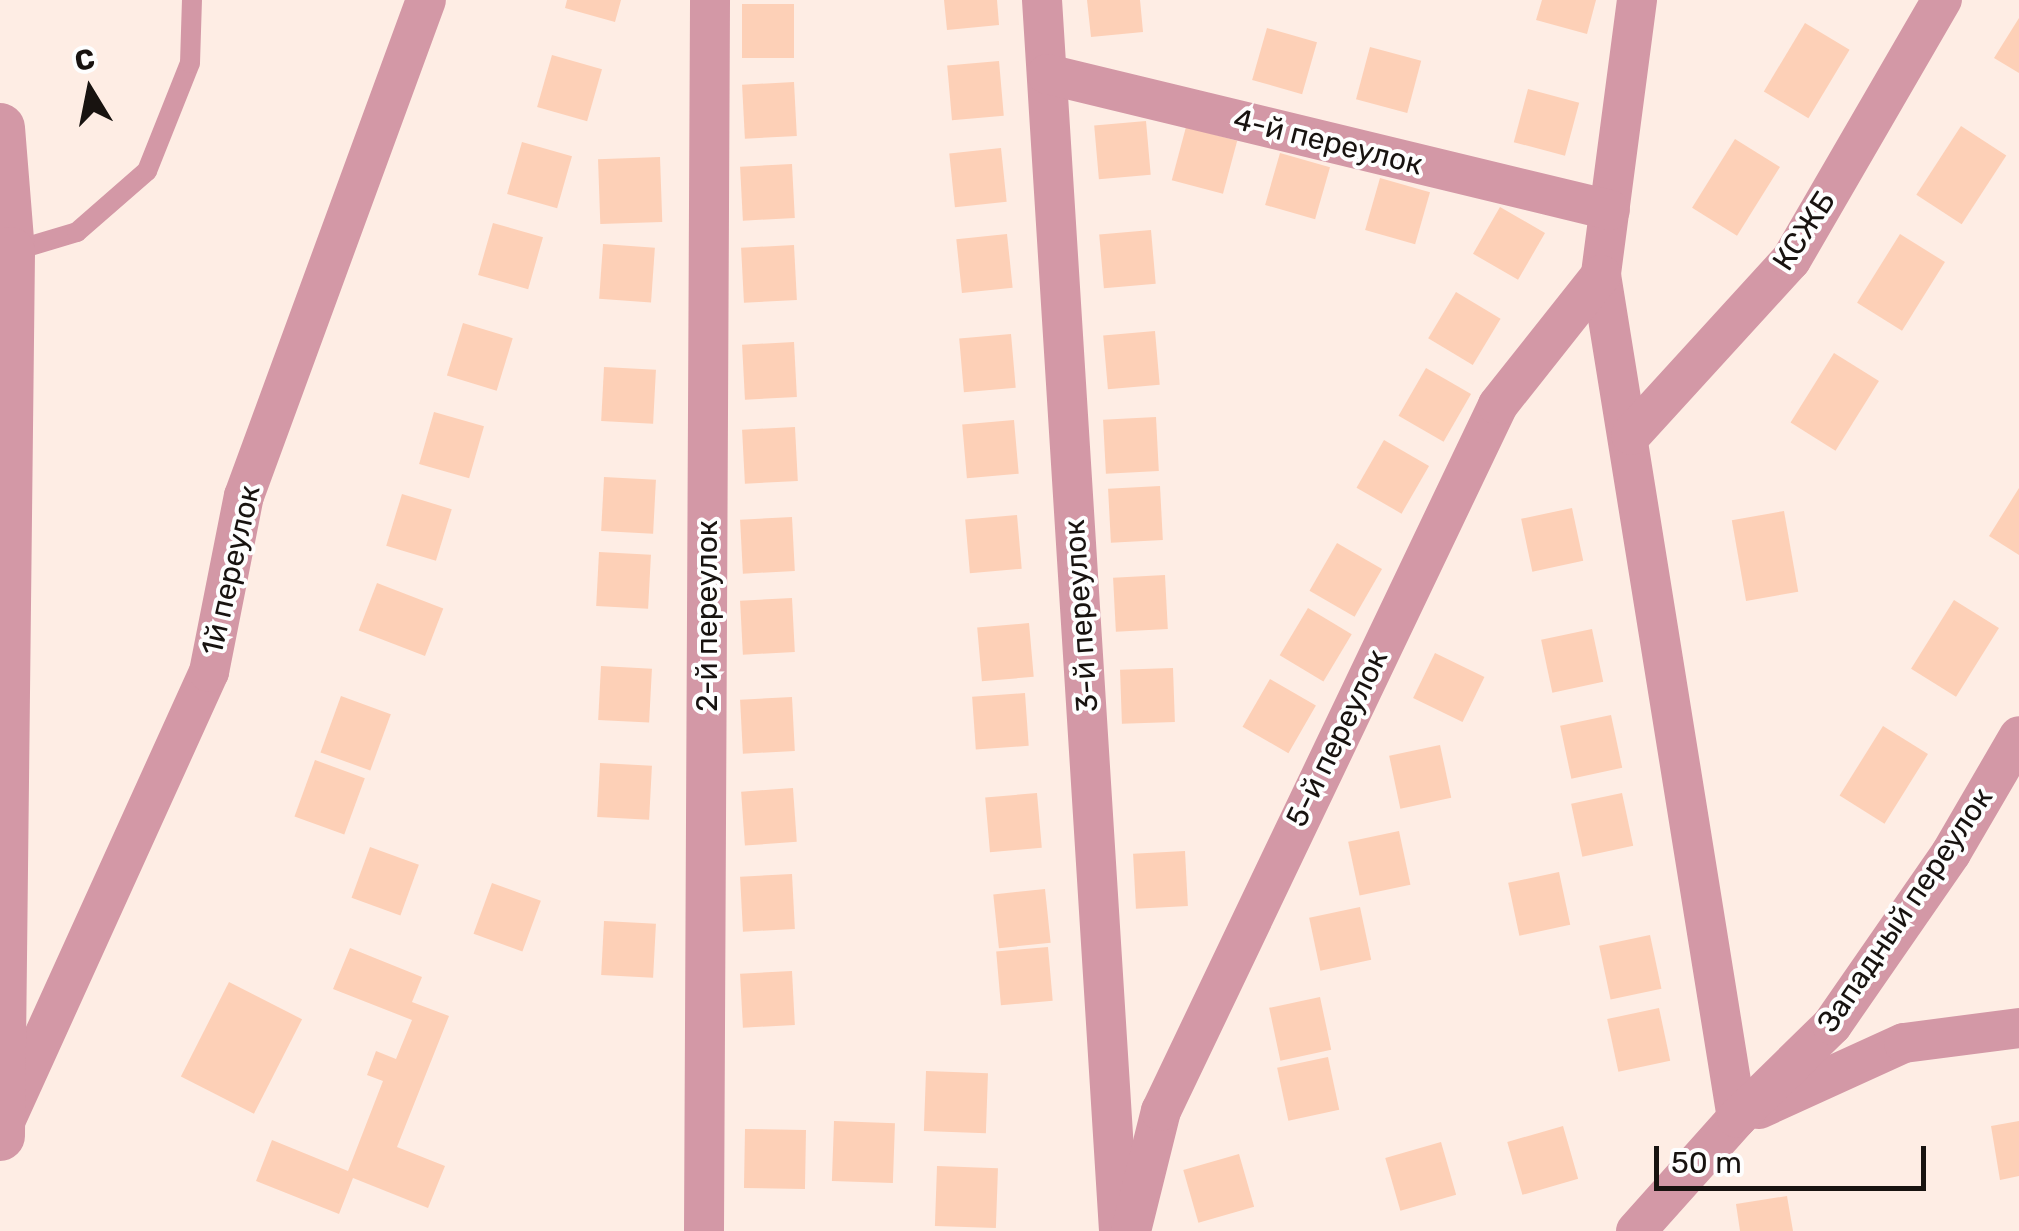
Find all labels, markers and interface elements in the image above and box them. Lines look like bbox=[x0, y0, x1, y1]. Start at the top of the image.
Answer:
north arrow bbox=[40, 40, 140, 140]
text: С bbox=[72, 42, 97, 78]
street label: 4-й переулок bbox=[1230, 101, 1426, 183]
street label: КСЖБ bbox=[1765, 185, 1843, 277]
street label: 1й переулок bbox=[194, 482, 268, 658]
street label: 3-й переулок bbox=[1056, 518, 1106, 714]
street label: 2-й переулок bbox=[689, 520, 725, 712]
street label: 5-й переулок bbox=[1279, 643, 1395, 833]
street label: Западный переулок bbox=[1810, 781, 2000, 1039]
scale bar bbox=[1659, 1126, 1932, 1188]
text: 50 m bbox=[1671, 1145, 1742, 1181]

